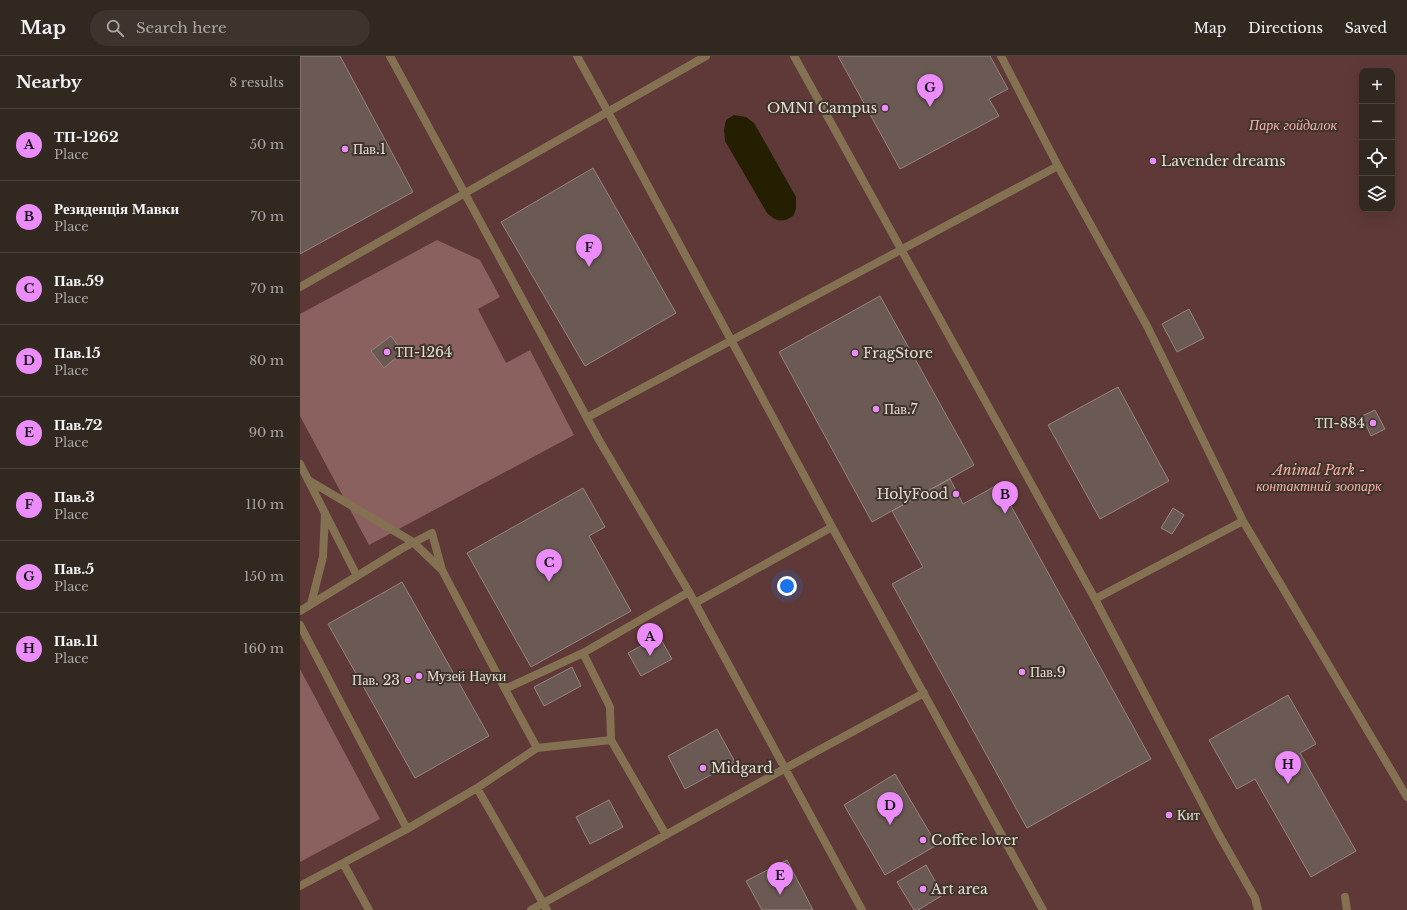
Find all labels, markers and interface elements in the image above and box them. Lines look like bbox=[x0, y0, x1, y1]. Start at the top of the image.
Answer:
search box bbox=[90, 10, 370, 46]
text: Map bbox=[20, 16, 66, 39]
icon: search bbox=[104, 17, 126, 39]
text: Search here bbox=[136, 18, 227, 37]
text: Map bbox=[1194, 19, 1226, 37]
text: Directions bbox=[1248, 19, 1323, 37]
text: Saved bbox=[1345, 19, 1387, 37]
map controls bbox=[1359, 68, 1395, 212]
button: + bbox=[1359, 68, 1395, 104]
text: Nearby bbox=[16, 72, 82, 93]
text: 8 results bbox=[229, 74, 284, 91]
pin: G bbox=[917, 74, 943, 107]
place label: OMNI Campus bbox=[767, 99, 877, 117]
marker: OMNI Campus bbox=[880, 103, 890, 113]
button: − bbox=[1359, 104, 1395, 140]
park label: Парк гойдалок bbox=[1248, 116, 1337, 134]
text: ТП-1262 bbox=[54, 127, 119, 146]
text: A bbox=[24, 136, 34, 153]
text: 50 m bbox=[250, 136, 284, 153]
place label: Пав.1 bbox=[353, 140, 386, 158]
button: locate bbox=[1359, 140, 1395, 176]
marker: Пав.1 bbox=[340, 144, 350, 154]
text: Place bbox=[54, 146, 89, 163]
place label: Lavender dreams bbox=[1161, 152, 1286, 170]
marker: Lavender dreams bbox=[1148, 156, 1158, 166]
button: layers bbox=[1359, 176, 1395, 212]
text: Резиденція Мавки bbox=[54, 199, 179, 218]
text: B bbox=[24, 208, 34, 225]
text: 70 m bbox=[251, 208, 284, 225]
text: Place bbox=[54, 218, 89, 235]
pin: F bbox=[576, 234, 602, 267]
text: Пав.59 bbox=[54, 271, 104, 290]
text: C bbox=[24, 280, 34, 297]
text: 70 m bbox=[251, 280, 284, 297]
text: Place bbox=[54, 290, 89, 307]
text: Пав.15 bbox=[54, 343, 101, 362]
place label: ТП-1264 bbox=[395, 343, 452, 361]
place label: FragStore bbox=[863, 344, 933, 362]
marker: ТП-1264 bbox=[382, 347, 392, 357]
marker: FragStore bbox=[850, 348, 860, 358]
text: D bbox=[23, 352, 35, 369]
text: 80 m bbox=[249, 352, 284, 369]
text: Place bbox=[54, 362, 89, 379]
place label: Пав.7 bbox=[884, 400, 918, 418]
marker: Пав.7 bbox=[871, 404, 881, 414]
place label: ТП-884 bbox=[1315, 414, 1365, 432]
text: Пав.72 bbox=[54, 415, 102, 434]
marker: ТП-884 bbox=[1368, 418, 1378, 428]
text: E bbox=[24, 424, 34, 441]
text: 90 m bbox=[249, 424, 284, 441]
text: Place bbox=[54, 434, 89, 451]
park label: Animal Park - контактний зоопарк bbox=[1256, 461, 1382, 495]
pin: B bbox=[992, 481, 1018, 514]
place label: HolyFood bbox=[877, 485, 949, 503]
text: Пав.3 bbox=[54, 487, 95, 506]
marker: HolyFood bbox=[951, 489, 961, 499]
text: F bbox=[25, 496, 33, 513]
text: 110 m bbox=[245, 496, 284, 513]
text: Place bbox=[54, 506, 89, 523]
pin: C bbox=[536, 549, 562, 582]
text: Пав.5 bbox=[54, 559, 94, 578]
text: G bbox=[23, 568, 35, 585]
text: 150 m bbox=[244, 568, 284, 585]
your location bbox=[777, 576, 797, 596]
text: Place bbox=[54, 578, 89, 595]
pin: A bbox=[637, 623, 663, 656]
text: Пав.11 bbox=[54, 631, 98, 650]
text: H bbox=[23, 640, 35, 657]
text: 160 m bbox=[243, 640, 284, 657]
text: Place bbox=[54, 650, 89, 667]
place label: Пав.9 bbox=[1030, 663, 1066, 681]
place label: Музей Науки bbox=[427, 667, 507, 685]
marker: Пав.9 bbox=[1017, 667, 1027, 677]
place label: Пав. 23 bbox=[352, 671, 400, 689]
marker: Музей Науки bbox=[414, 671, 424, 681]
marker: Пав. 23 bbox=[403, 675, 413, 685]
pin: H bbox=[1275, 751, 1301, 784]
place label: Midgard bbox=[711, 759, 773, 777]
marker: Midgard bbox=[698, 763, 708, 773]
pin: D bbox=[877, 792, 903, 825]
place label: Кит bbox=[1177, 806, 1200, 824]
marker: Кит bbox=[1164, 810, 1174, 820]
place label: Coffee lover bbox=[931, 831, 1018, 849]
marker: Coffee lover bbox=[918, 835, 928, 845]
pin: E bbox=[767, 862, 793, 895]
place label: Art area bbox=[930, 880, 988, 898]
marker: Art area bbox=[918, 884, 928, 894]

